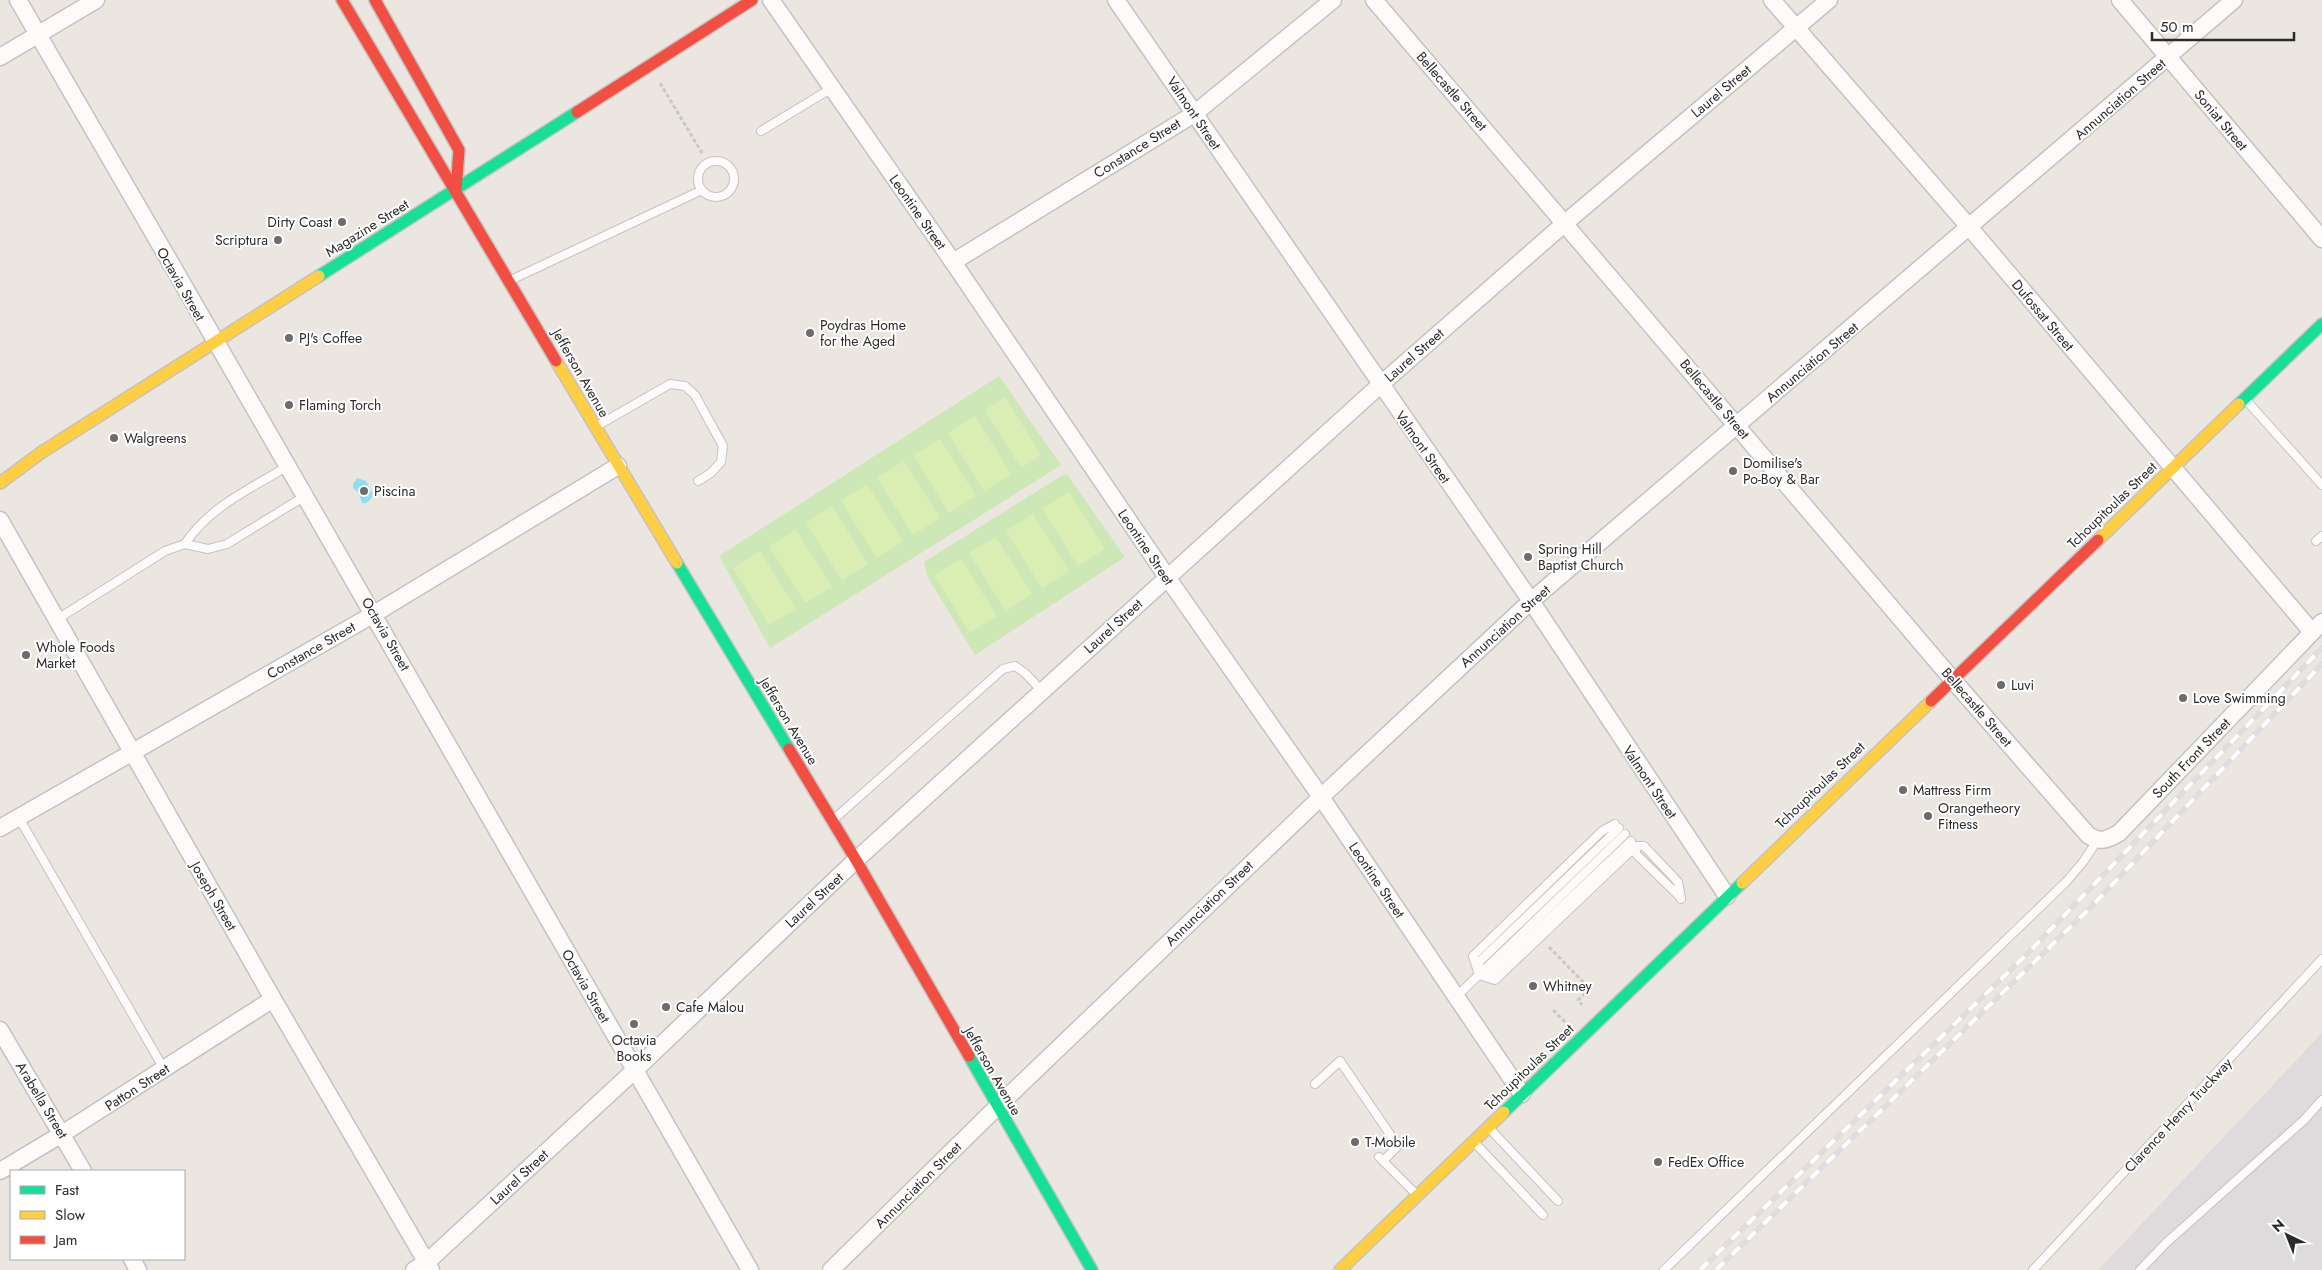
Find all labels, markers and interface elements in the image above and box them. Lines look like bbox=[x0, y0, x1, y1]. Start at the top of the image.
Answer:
scale bar bbox=[2152, 10, 2294, 42]
text: 50 m bbox=[2160, 16, 2194, 38]
street label: Bellecastle Street bbox=[1412, 47, 1492, 135]
street label: Annunciation Street bbox=[2070, 53, 2171, 144]
street label: Laurel Street bbox=[1687, 59, 1756, 122]
street label: Valmont Street bbox=[1162, 72, 1226, 154]
street label: Soniat Street bbox=[2190, 85, 2253, 155]
street label: Constance Street bbox=[1090, 113, 1185, 183]
street label: Leontine Street bbox=[885, 170, 952, 254]
street label: Magazine Street bbox=[321, 194, 413, 262]
place label: Dirty Coast bbox=[267, 212, 333, 232]
marker: Dirty Coast bbox=[336, 216, 348, 228]
place label: Scriptura bbox=[215, 230, 268, 250]
marker: Scriptura bbox=[272, 234, 284, 246]
street label: Octavia Street bbox=[152, 244, 210, 325]
street label: Dufossat Street bbox=[2007, 275, 2079, 355]
place label: Poydras Home for the Aged bbox=[820, 315, 906, 351]
street label: Annunciation Street bbox=[1761, 317, 1863, 407]
street label: Jefferson Avenue bbox=[547, 323, 614, 421]
street label: Laurel Street bbox=[1380, 323, 1449, 386]
marker: Poydras Home for the Aged bbox=[804, 327, 816, 339]
place label: PJ's Coffee bbox=[299, 328, 362, 348]
marker: PJ's Coffee bbox=[283, 332, 295, 344]
street label: Bellecastle Street bbox=[1675, 355, 1755, 444]
place label: Flaming Torch bbox=[299, 395, 381, 415]
marker: Flaming Torch bbox=[283, 399, 295, 411]
street label: Valmont Street bbox=[1391, 407, 1456, 488]
place label: Walgreens bbox=[124, 428, 187, 448]
marker: Walgreens bbox=[108, 432, 120, 444]
place label: Domilise's Po-Boy & Bar bbox=[1743, 453, 1820, 489]
street label: Tchoupitoulas Street bbox=[2063, 457, 2162, 553]
marker: Domilise's Po-Boy & Bar bbox=[1727, 465, 1739, 477]
place label: Piscina bbox=[374, 481, 415, 501]
marker: Piscina bbox=[358, 485, 370, 497]
street label: Leontine Street bbox=[1113, 505, 1179, 589]
place label: Spring Hill Baptist Church bbox=[1538, 539, 1624, 575]
marker: Spring Hill Baptist Church bbox=[1522, 551, 1534, 563]
street label: Annunciation Street bbox=[1455, 580, 1555, 672]
street label: Octavia Street bbox=[357, 594, 415, 675]
street label: Laurel Street bbox=[1079, 594, 1147, 658]
street label: Constance Street bbox=[263, 616, 359, 683]
place label: Whole Foods Market bbox=[36, 637, 115, 673]
marker: Whole Foods Market bbox=[20, 649, 32, 661]
street label: Bellecastle Street bbox=[1937, 663, 2017, 751]
street label: Jefferson Avenue bbox=[754, 672, 823, 769]
place label: Luvi bbox=[2011, 675, 2034, 695]
marker: Luvi bbox=[1995, 679, 2007, 691]
place label: Love Swimming bbox=[2193, 688, 2286, 708]
marker: Love Swimming bbox=[2177, 692, 2189, 704]
street label: South Front Street bbox=[2147, 713, 2235, 803]
street label: Tchoupitoulas Street bbox=[1771, 737, 1870, 833]
street label: Valmont Street bbox=[1618, 741, 1682, 823]
place label: Mattress Firm bbox=[1913, 780, 1991, 800]
marker: Mattress Firm bbox=[1897, 784, 1909, 796]
place label: Orangetheory Fitness bbox=[1938, 798, 2021, 834]
marker: Orangetheory Fitness bbox=[1922, 810, 1934, 822]
street label: Leontine Street bbox=[1344, 838, 1410, 922]
street label: Annunciation Street bbox=[1161, 855, 1258, 950]
street label: Joseph Street bbox=[185, 856, 242, 935]
street label: Laurel Street bbox=[780, 867, 848, 932]
street label: Octavia Street bbox=[557, 946, 615, 1027]
place label: Whitney bbox=[1543, 976, 1593, 996]
marker: Whitney bbox=[1527, 980, 1539, 992]
place label: Cafe Malou bbox=[676, 997, 744, 1017]
marker: Cafe Malou bbox=[660, 1001, 672, 1013]
marker: Octavia Books bbox=[628, 1018, 640, 1030]
street label: Tchoupitoulas Street bbox=[1480, 1019, 1579, 1115]
street label: Jefferson Avenue bbox=[959, 1021, 1026, 1119]
place label: Octavia Books bbox=[612, 1030, 656, 1066]
street label: Clarence Henry Truckway bbox=[2120, 1053, 2237, 1177]
street label: Arabella Street bbox=[11, 1058, 73, 1143]
street label: Patton Street bbox=[101, 1058, 174, 1115]
place label: T-Mobile bbox=[1365, 1132, 1415, 1152]
marker: T-Mobile bbox=[1349, 1136, 1361, 1148]
street label: Annunciation Street bbox=[870, 1137, 966, 1233]
street label: Laurel Street bbox=[485, 1144, 553, 1209]
place label: FedEx Office bbox=[1668, 1152, 1744, 1172]
marker: FedEx Office bbox=[1652, 1156, 1664, 1168]
legend bbox=[10, 1170, 185, 1260]
text: Fast bbox=[55, 1179, 79, 1201]
text: Slow bbox=[55, 1204, 86, 1226]
north arrow bbox=[2262, 1210, 2312, 1260]
text: N bbox=[2267, 1214, 2289, 1237]
text: Jam bbox=[53, 1229, 78, 1251]

